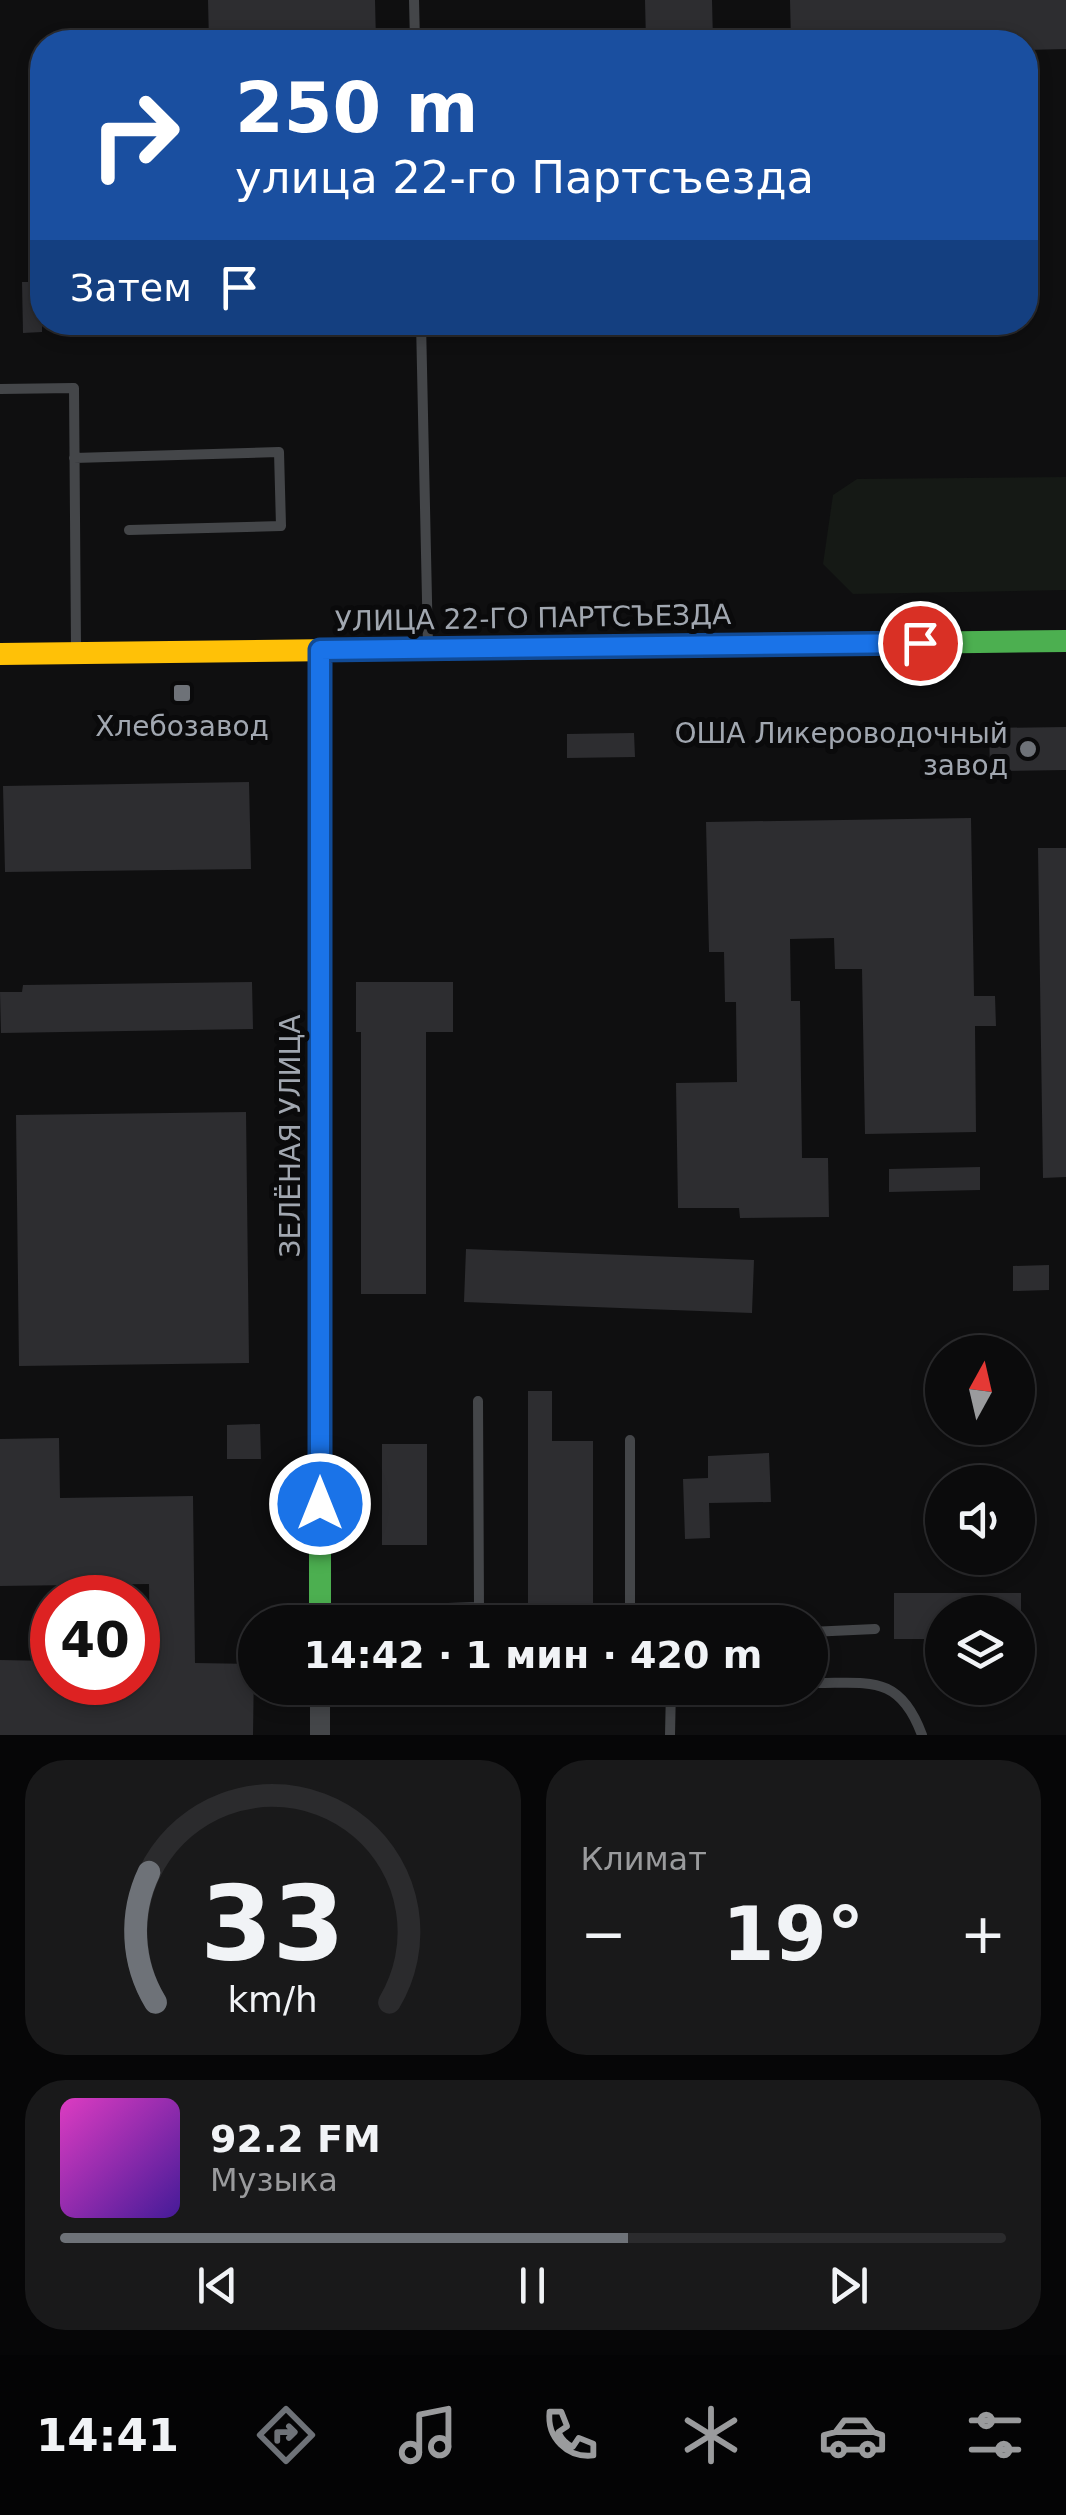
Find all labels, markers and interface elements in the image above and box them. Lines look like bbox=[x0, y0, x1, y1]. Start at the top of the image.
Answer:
text: 250 m bbox=[235, 67, 478, 149]
icon: right bbox=[70, 70, 200, 200]
text: улица 22-го Партсъезда bbox=[235, 151, 814, 204]
icon: arrive bbox=[212, 260, 267, 315]
text: Затем bbox=[70, 266, 192, 310]
street label: УЛИЦА 22-ГО ПАРТСЪЕЗДА bbox=[335, 598, 731, 638]
pin bbox=[878, 601, 963, 686]
icon: arrive bbox=[893, 616, 948, 671]
marker: Хлебозавод bbox=[171, 682, 193, 704]
place label: Хлебозавод bbox=[95, 710, 269, 743]
place label: ОША Ликероводочный завод bbox=[674, 717, 1008, 782]
marker: ОША Ликероводочный завод bbox=[1017, 738, 1039, 760]
street label: ЗЕЛЁНАЯ УЛИЦА bbox=[274, 1015, 307, 1257]
north arrow bbox=[925, 1335, 1035, 1445]
map controls bbox=[925, 1335, 1035, 1705]
position arrow bbox=[268, 1452, 372, 1556]
button: sound bbox=[925, 1465, 1035, 1575]
speed limit sign: 40 bbox=[30, 1575, 160, 1705]
button: layers bbox=[925, 1595, 1035, 1705]
text: 14:42 · 1 мин · 420 m bbox=[304, 1633, 762, 1677]
text: Климат bbox=[581, 1840, 707, 1878]
text: 33 bbox=[200, 1863, 345, 1985]
text: 19° bbox=[722, 1890, 864, 1978]
text: − bbox=[581, 1902, 627, 1966]
text: + bbox=[960, 1902, 1006, 1966]
text: km/h bbox=[228, 1979, 318, 2020]
text: 92.2 FM bbox=[210, 2117, 381, 2161]
text: Музыка bbox=[210, 2161, 338, 2199]
icon: previous bbox=[190, 2258, 245, 2313]
icon: pause bbox=[505, 2258, 560, 2313]
icon: next bbox=[821, 2258, 876, 2313]
icon: directions bbox=[251, 2400, 321, 2470]
icon: music bbox=[393, 2400, 463, 2470]
icon: phone bbox=[535, 2400, 605, 2470]
icon: climate bbox=[676, 2400, 746, 2470]
icon: car bbox=[818, 2400, 888, 2470]
icon: filters bbox=[960, 2400, 1030, 2470]
text: 14:41 bbox=[36, 2409, 179, 2462]

